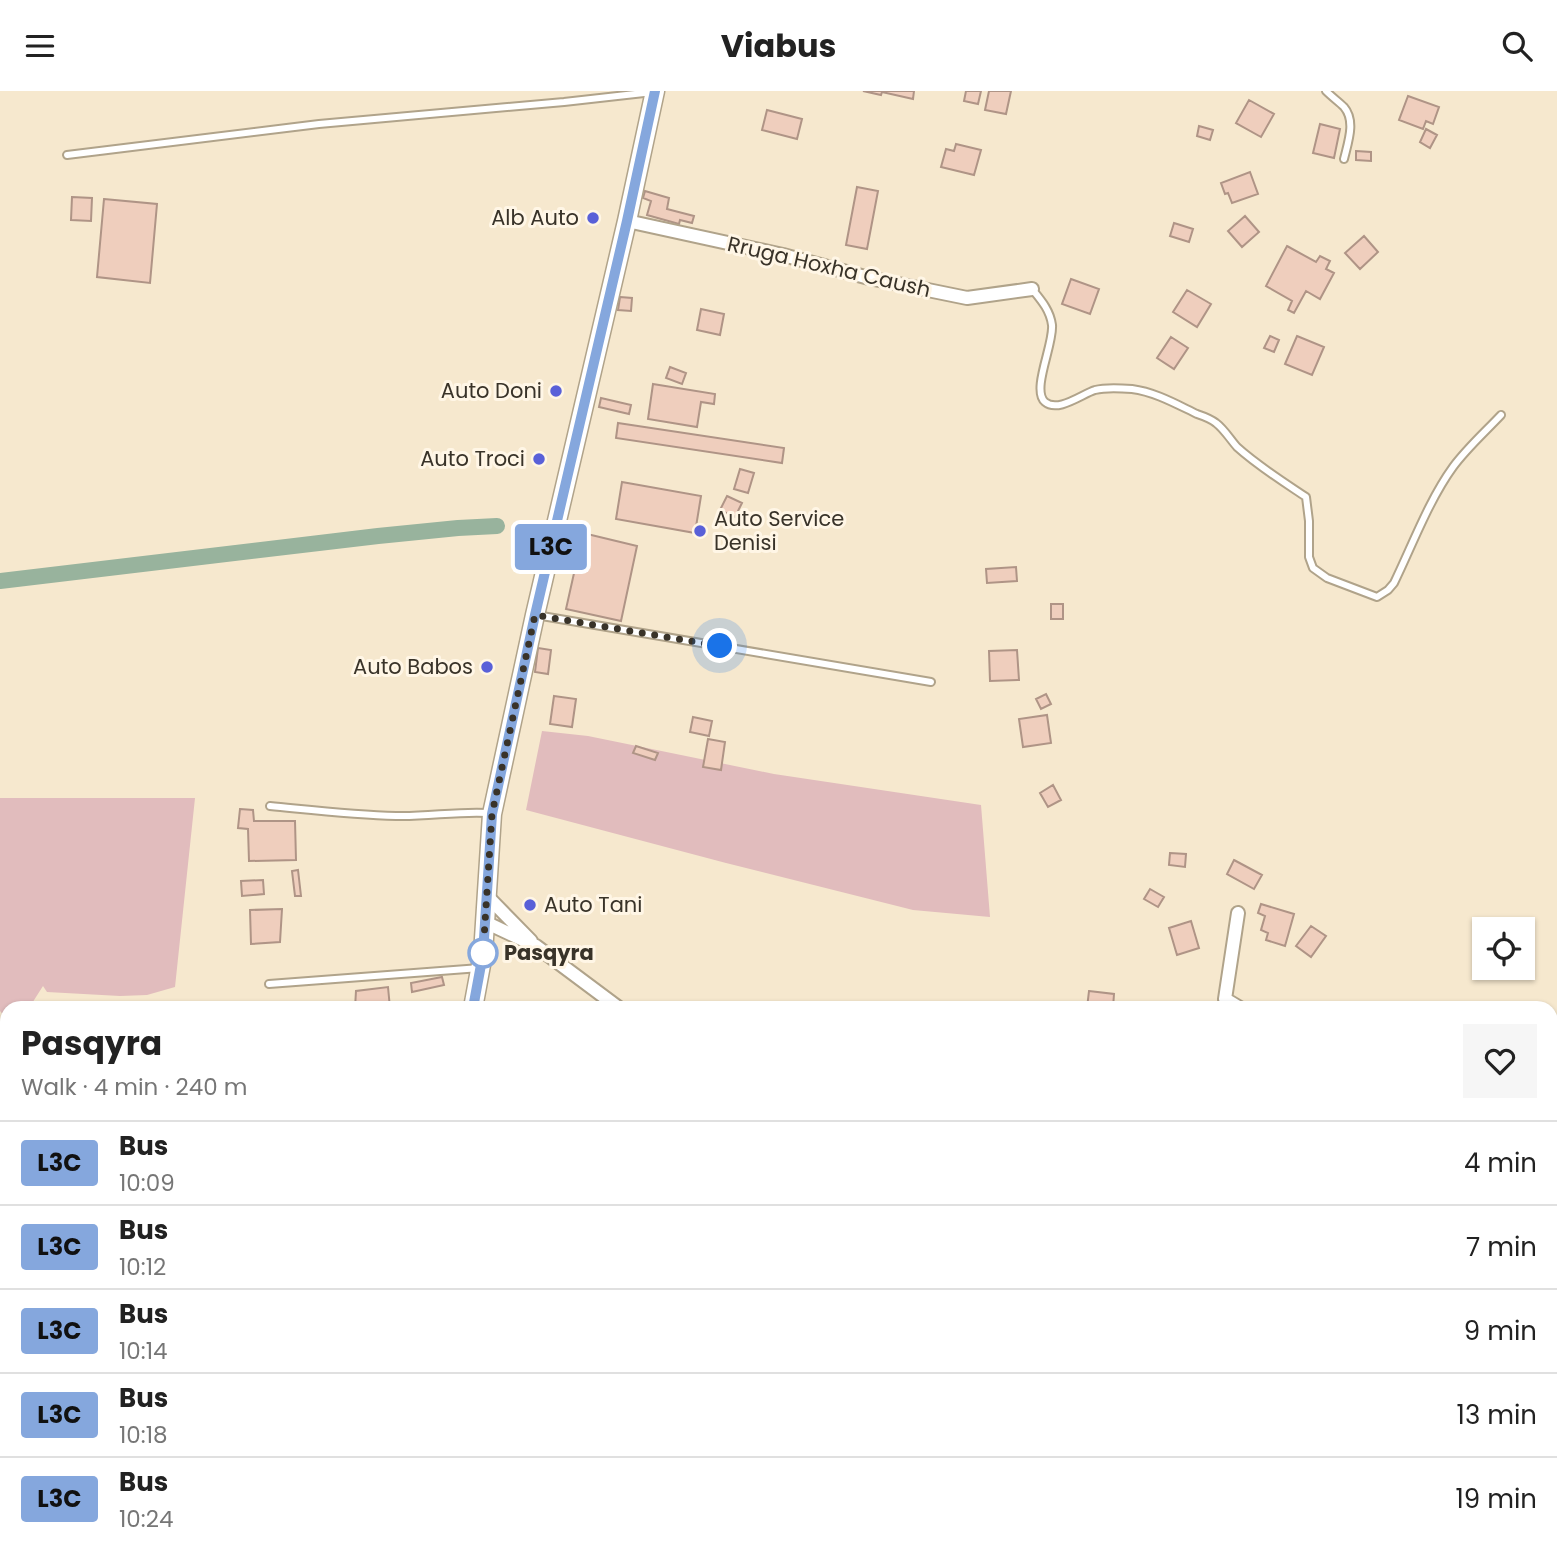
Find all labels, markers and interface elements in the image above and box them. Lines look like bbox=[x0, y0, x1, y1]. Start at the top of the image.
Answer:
text: Viabus bbox=[721, 23, 836, 68]
icon: menu bbox=[21, 27, 59, 65]
icon: search bbox=[1498, 27, 1536, 65]
place label: Alb Auto bbox=[491, 203, 579, 232]
marker: Alb Auto bbox=[585, 210, 601, 226]
street label: Rruga Hoxha Caush bbox=[725, 229, 934, 304]
place label: Auto Doni bbox=[441, 376, 542, 405]
marker: Auto Doni bbox=[548, 383, 564, 399]
place label: Auto Troci bbox=[420, 444, 525, 473]
marker: Auto Troci bbox=[531, 451, 547, 467]
place label: Auto Service Denisi bbox=[714, 504, 844, 557]
marker: Auto Service Denisi bbox=[692, 523, 708, 539]
line badge: L3C bbox=[511, 524, 591, 570]
text: L3C bbox=[529, 530, 573, 563]
your location bbox=[702, 628, 737, 663]
place label: Auto Babos bbox=[353, 652, 473, 681]
marker: Auto Babos bbox=[479, 659, 495, 675]
place label: Auto Tani bbox=[544, 890, 642, 919]
marker: Auto Tani bbox=[522, 897, 538, 913]
map controls bbox=[1472, 917, 1535, 980]
button: locate bbox=[1472, 917, 1535, 980]
marker: Pasqyra bbox=[468, 938, 498, 968]
place label: Pasqyra bbox=[504, 938, 594, 967]
text: Pasqyra bbox=[21, 1020, 162, 1067]
button: heart bbox=[1463, 1024, 1537, 1098]
text: Walk · 4 min · 240 m bbox=[21, 1071, 247, 1103]
text: Bus bbox=[119, 1128, 168, 1164]
text: 4 min bbox=[1464, 1145, 1537, 1181]
text: L3C bbox=[37, 1146, 82, 1179]
text: 10:09 bbox=[119, 1167, 175, 1199]
text: Bus bbox=[119, 1212, 168, 1248]
text: 7 min bbox=[1466, 1229, 1537, 1265]
text: L3C bbox=[37, 1230, 82, 1263]
text: 10:12 bbox=[119, 1251, 166, 1283]
text: Bus bbox=[119, 1296, 168, 1332]
text: 9 min bbox=[1464, 1313, 1537, 1349]
text: L3C bbox=[37, 1314, 82, 1347]
text: 10:14 bbox=[119, 1335, 168, 1367]
text: Bus bbox=[119, 1380, 168, 1416]
text: 13 min bbox=[1457, 1397, 1537, 1433]
text: L3C bbox=[37, 1398, 82, 1431]
text: 10:18 bbox=[119, 1419, 168, 1451]
text: Bus bbox=[119, 1464, 168, 1500]
text: 19 min bbox=[1456, 1481, 1537, 1517]
text: L3C bbox=[37, 1482, 82, 1515]
text: 10:24 bbox=[119, 1503, 173, 1535]

